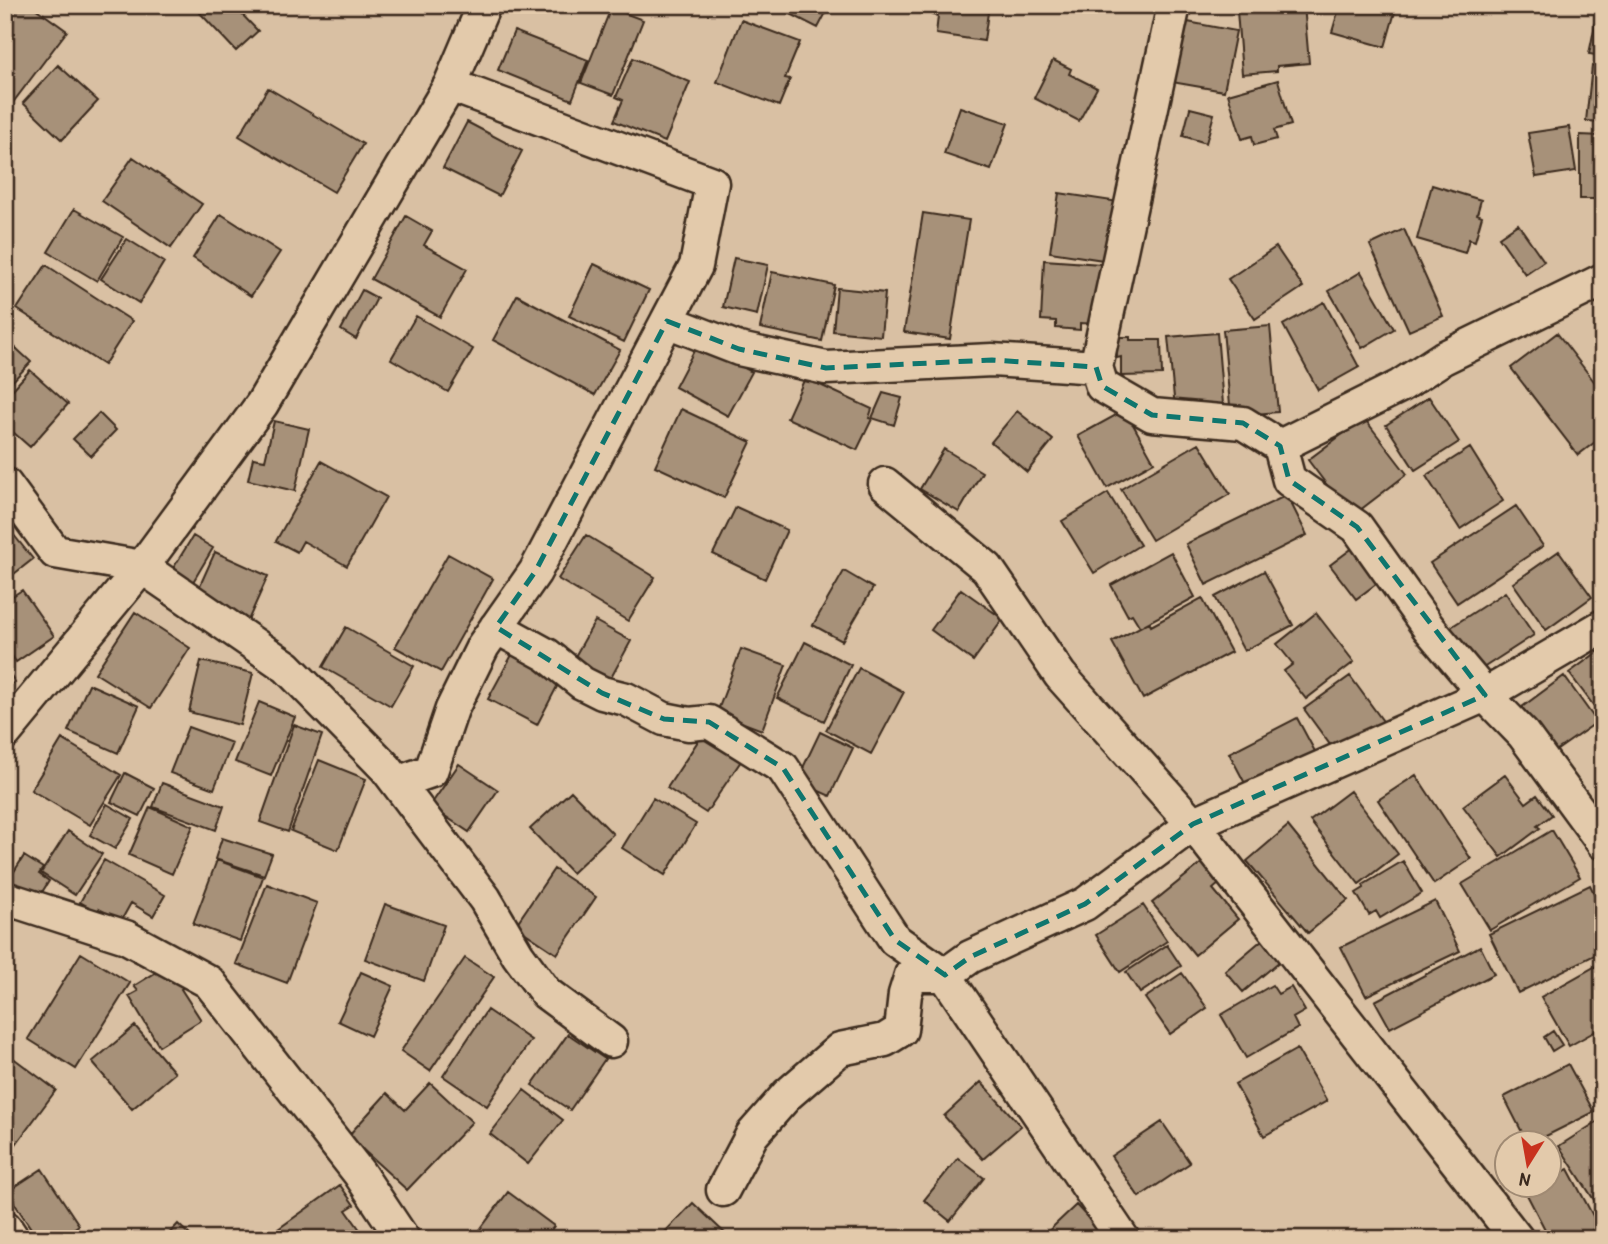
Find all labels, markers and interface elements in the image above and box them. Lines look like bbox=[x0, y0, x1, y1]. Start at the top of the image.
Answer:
north arrow bbox=[1492, 1128, 1562, 1198]
text: N bbox=[1517, 1167, 1532, 1194]

